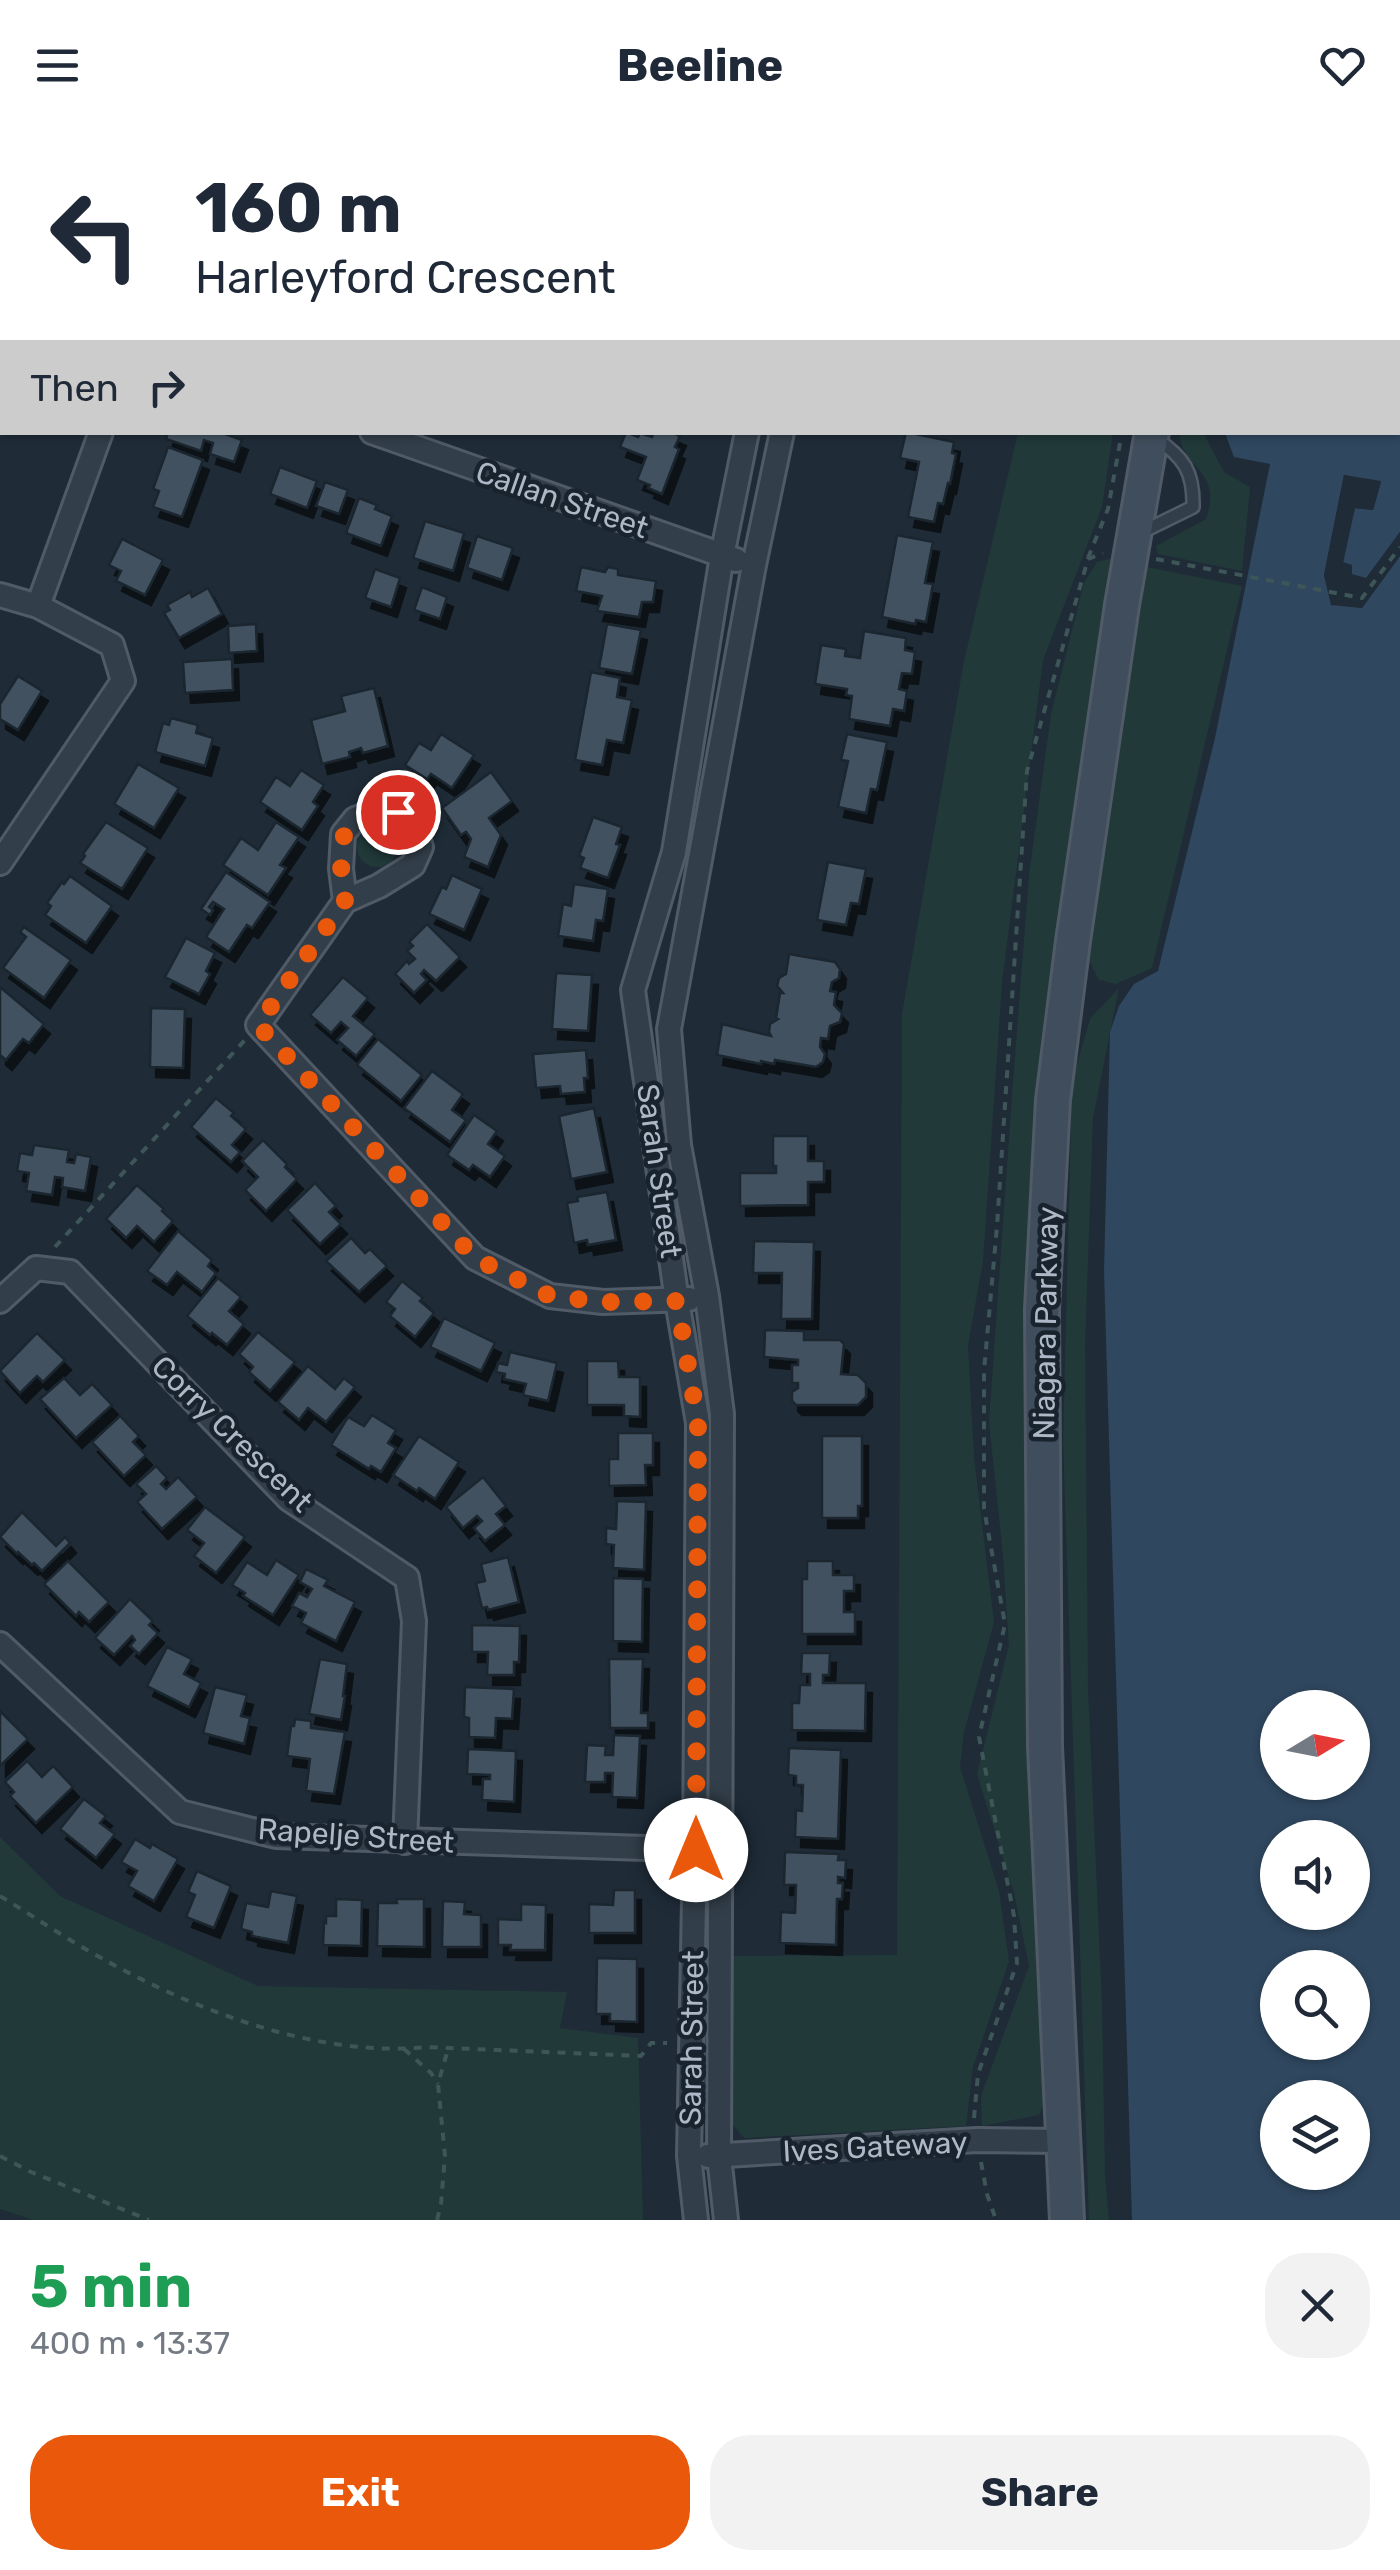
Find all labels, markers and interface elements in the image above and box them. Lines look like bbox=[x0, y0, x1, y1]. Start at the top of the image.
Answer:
icon: menu bbox=[30, 38, 85, 93]
icon: heart bbox=[1315, 38, 1370, 93]
text: Beeline bbox=[617, 39, 783, 92]
text: 160 m bbox=[195, 167, 402, 250]
icon: left bbox=[30, 170, 160, 300]
text: Harleyford Crescent bbox=[195, 251, 616, 304]
icon: right bbox=[139, 360, 194, 415]
text: Then bbox=[30, 365, 119, 411]
street label: Callan Street bbox=[471, 454, 653, 546]
pin bbox=[356, 770, 441, 855]
icon: arrive bbox=[371, 785, 426, 840]
street label: Sarah Street bbox=[629, 1082, 689, 1261]
street label: Niagara Parkway bbox=[1026, 1206, 1066, 1440]
street label: Corry Crescent bbox=[144, 1348, 320, 1520]
north arrow bbox=[1260, 1690, 1370, 1800]
map controls bbox=[1260, 1690, 1370, 2190]
position arrow bbox=[644, 1798, 748, 1902]
street label: Rapelje Street bbox=[257, 1811, 456, 1861]
button: sound bbox=[1260, 1820, 1370, 1930]
street label: Sarah Street bbox=[672, 1950, 712, 2126]
button: search bbox=[1260, 1950, 1370, 2060]
button: layers bbox=[1260, 2080, 1370, 2190]
street label: Ives Gateway bbox=[782, 2124, 968, 2170]
text: 5 min bbox=[30, 2251, 192, 2322]
button: close bbox=[1265, 2253, 1370, 2358]
text: 400 m · 13:37 bbox=[30, 2324, 230, 2362]
button: Exit bbox=[30, 2435, 690, 2550]
button: Share bbox=[710, 2435, 1370, 2550]

